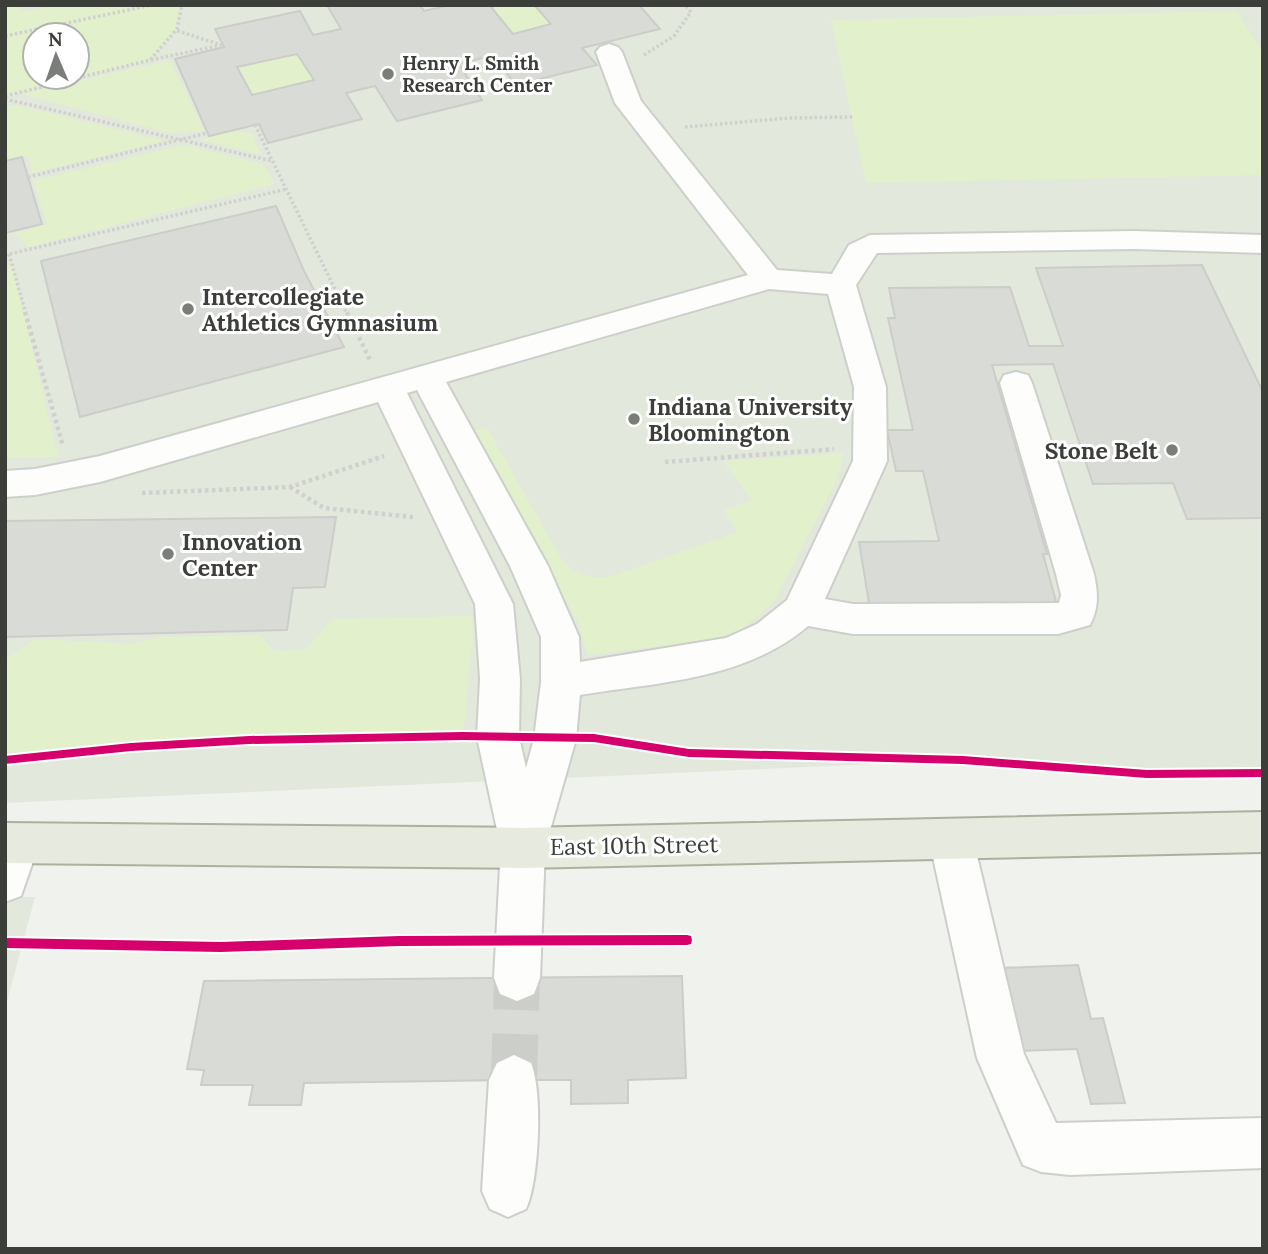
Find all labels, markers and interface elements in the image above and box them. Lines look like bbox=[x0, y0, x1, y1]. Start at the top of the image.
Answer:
north arrow bbox=[21, 21, 91, 91]
text: N bbox=[48, 27, 63, 51]
place label: Henry L. Smith Research Center bbox=[402, 51, 552, 97]
marker: Henry L. Smith Research Center bbox=[380, 66, 396, 82]
place label: Intercollegiate Athletics Gymnasium bbox=[202, 282, 438, 337]
marker: Intercollegiate Athletics Gymnasium bbox=[180, 301, 196, 317]
place label: Indiana University Bloomington bbox=[648, 392, 853, 447]
marker: Indiana University Bloomington bbox=[626, 411, 642, 427]
place label: Stone Belt bbox=[1045, 436, 1158, 465]
marker: Stone Belt bbox=[1164, 442, 1180, 458]
place label: Innovation Center bbox=[182, 527, 302, 582]
marker: Innovation Center bbox=[160, 546, 176, 562]
street label: East 10th Street bbox=[550, 829, 719, 861]

